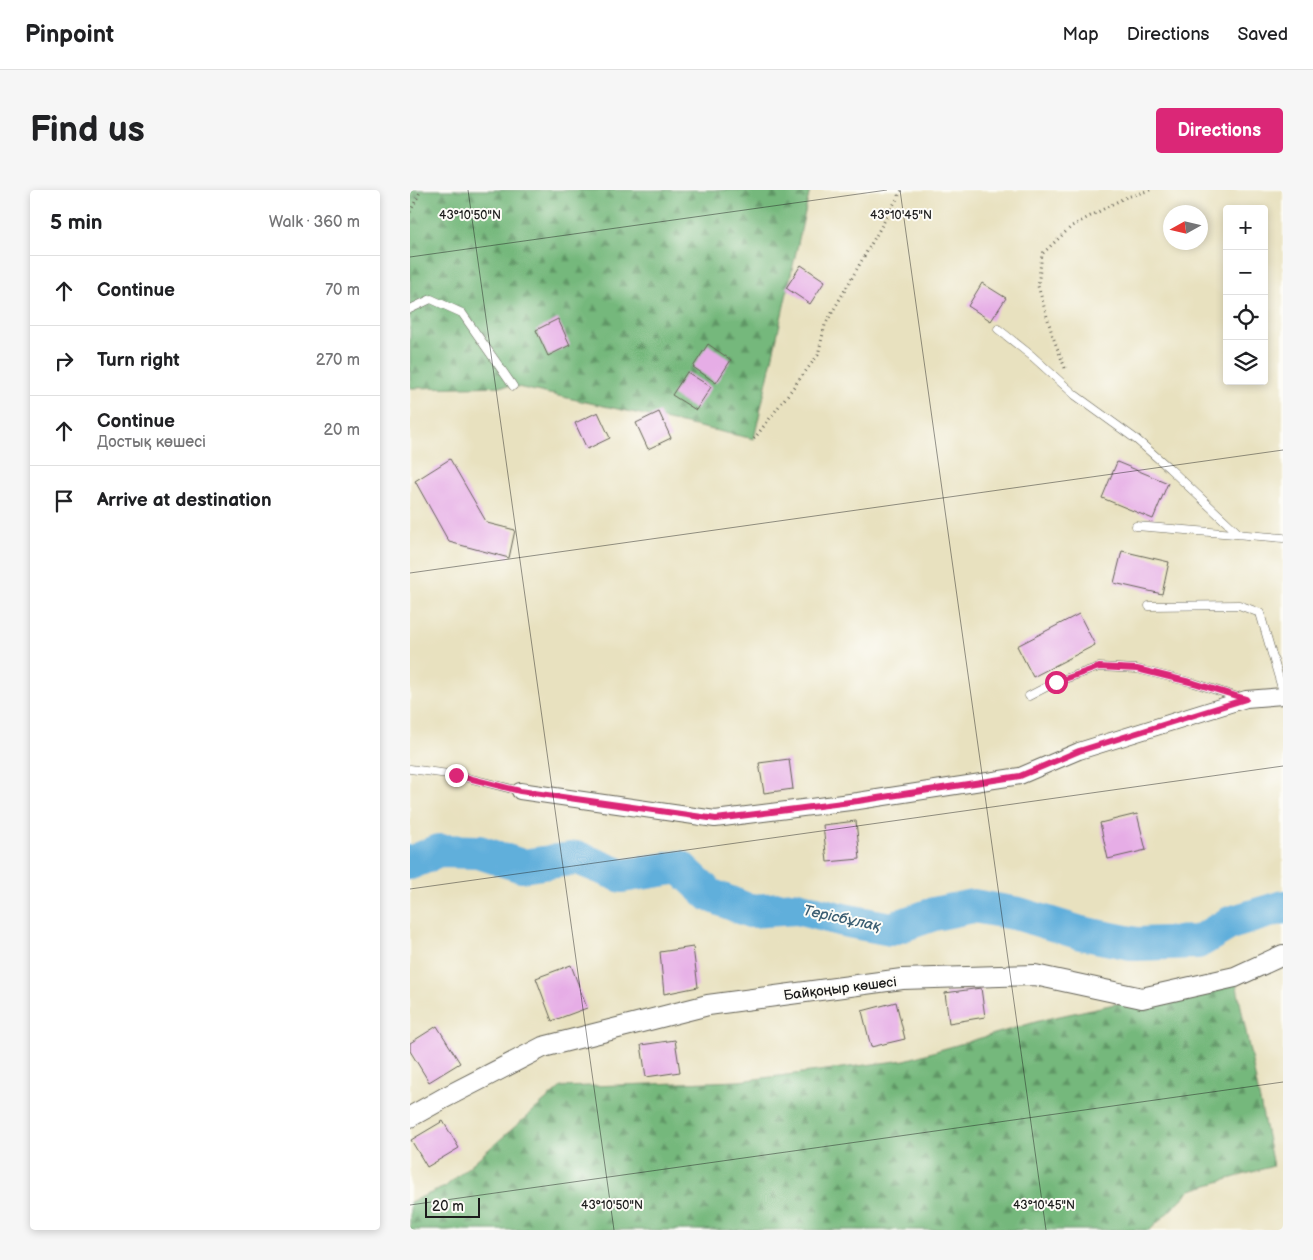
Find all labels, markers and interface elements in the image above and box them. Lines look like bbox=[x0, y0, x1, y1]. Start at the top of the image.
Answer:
text: Pinpoint bbox=[25, 20, 114, 49]
text: Map bbox=[1063, 24, 1099, 45]
text: Directions bbox=[1127, 24, 1209, 45]
text: Saved bbox=[1237, 24, 1288, 45]
button: Directions bbox=[1156, 108, 1283, 153]
text: Find us bbox=[30, 109, 145, 152]
north arrow bbox=[1163, 205, 1208, 250]
map controls bbox=[1223, 205, 1268, 385]
button: + bbox=[1223, 205, 1268, 250]
text: 43°10'50"N bbox=[439, 208, 501, 223]
text: 43°10'45"N bbox=[870, 208, 932, 223]
text: 5 min bbox=[50, 210, 103, 235]
text: Walk · 360 m bbox=[269, 213, 360, 232]
button: − bbox=[1223, 250, 1268, 295]
icon: ahead bbox=[50, 277, 78, 305]
text: Continue bbox=[97, 279, 175, 302]
text: 70 m bbox=[325, 281, 360, 300]
button: locate bbox=[1223, 295, 1268, 340]
button: layers bbox=[1223, 340, 1268, 385]
icon: right bbox=[50, 347, 78, 375]
text: Turn right bbox=[97, 349, 180, 372]
text: 270 m bbox=[316, 351, 360, 370]
text: Continue bbox=[97, 410, 175, 433]
icon: ahead bbox=[50, 417, 78, 445]
text: 20 m bbox=[324, 421, 360, 440]
text: Достық көшесі bbox=[97, 433, 206, 452]
icon: arrive bbox=[50, 487, 78, 515]
text: Arrive at destination bbox=[97, 489, 272, 512]
route start bbox=[1045, 671, 1068, 694]
route end bbox=[445, 764, 468, 787]
water label: Терісбұлақ bbox=[801, 901, 883, 936]
street label: Байқоңыр көшесі bbox=[783, 973, 898, 1004]
scale bar bbox=[425, 1195, 480, 1218]
text: 20 m bbox=[432, 1198, 464, 1215]
text: 43°10'50"N bbox=[581, 1198, 643, 1213]
text: 43°10'45"N bbox=[1013, 1198, 1075, 1213]

